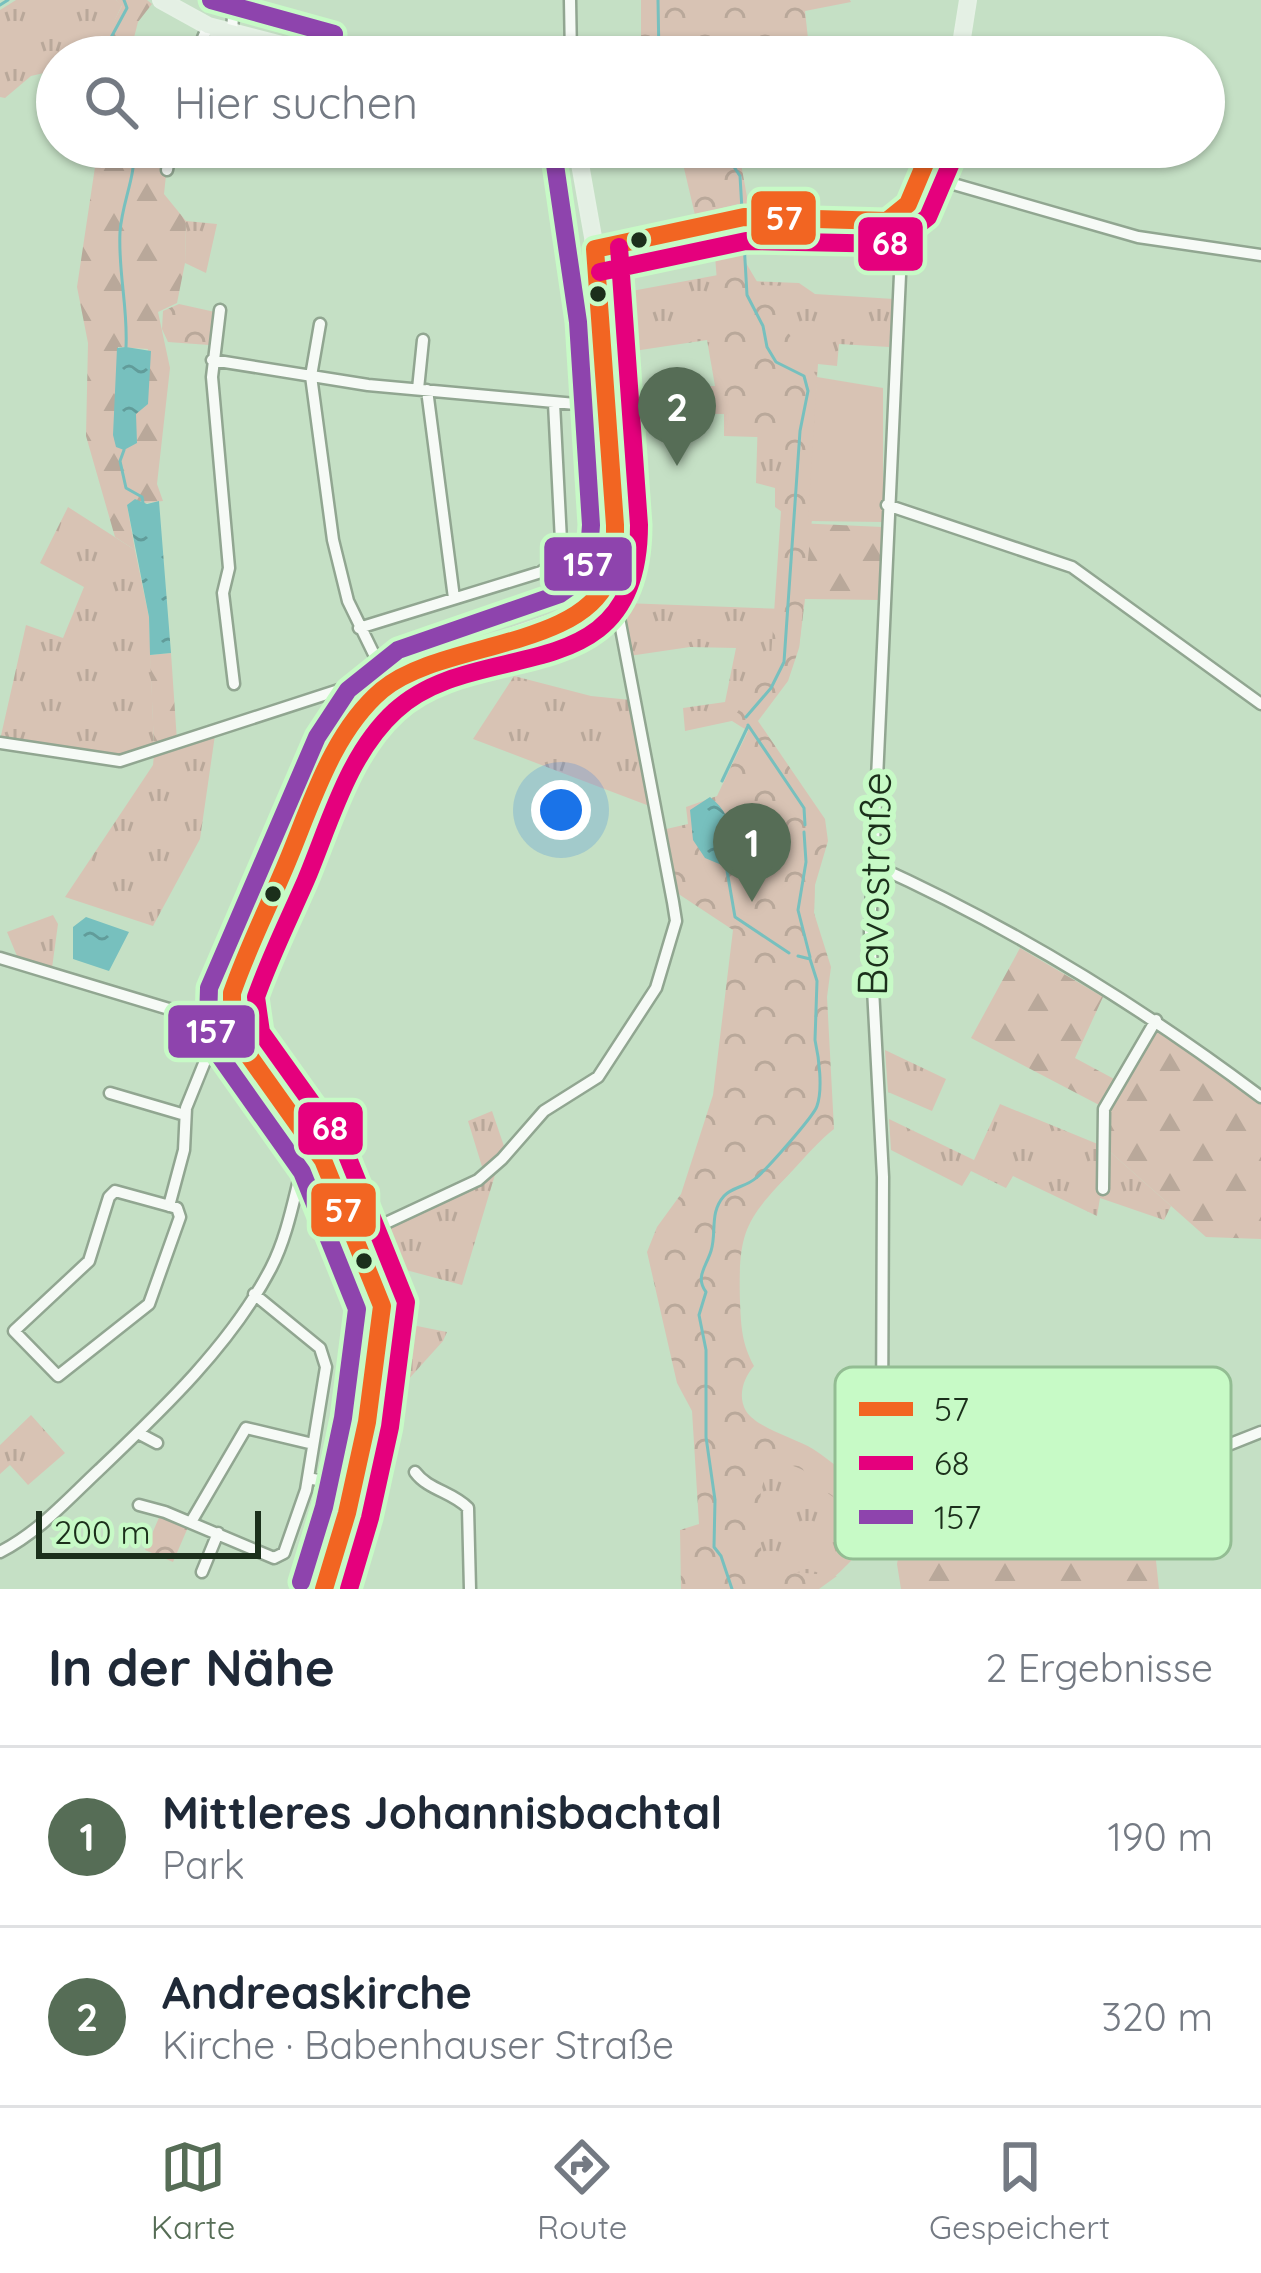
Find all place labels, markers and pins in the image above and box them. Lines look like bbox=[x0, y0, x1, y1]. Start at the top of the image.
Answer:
unlabelled marker bbox=[628, 229, 650, 251]
unlabelled marker bbox=[587, 283, 609, 305]
pin: 2 bbox=[638, 367, 716, 466]
pin: 1 bbox=[713, 803, 791, 902]
unlabelled marker bbox=[262, 883, 284, 905]
unlabelled marker bbox=[353, 1250, 375, 1272]

